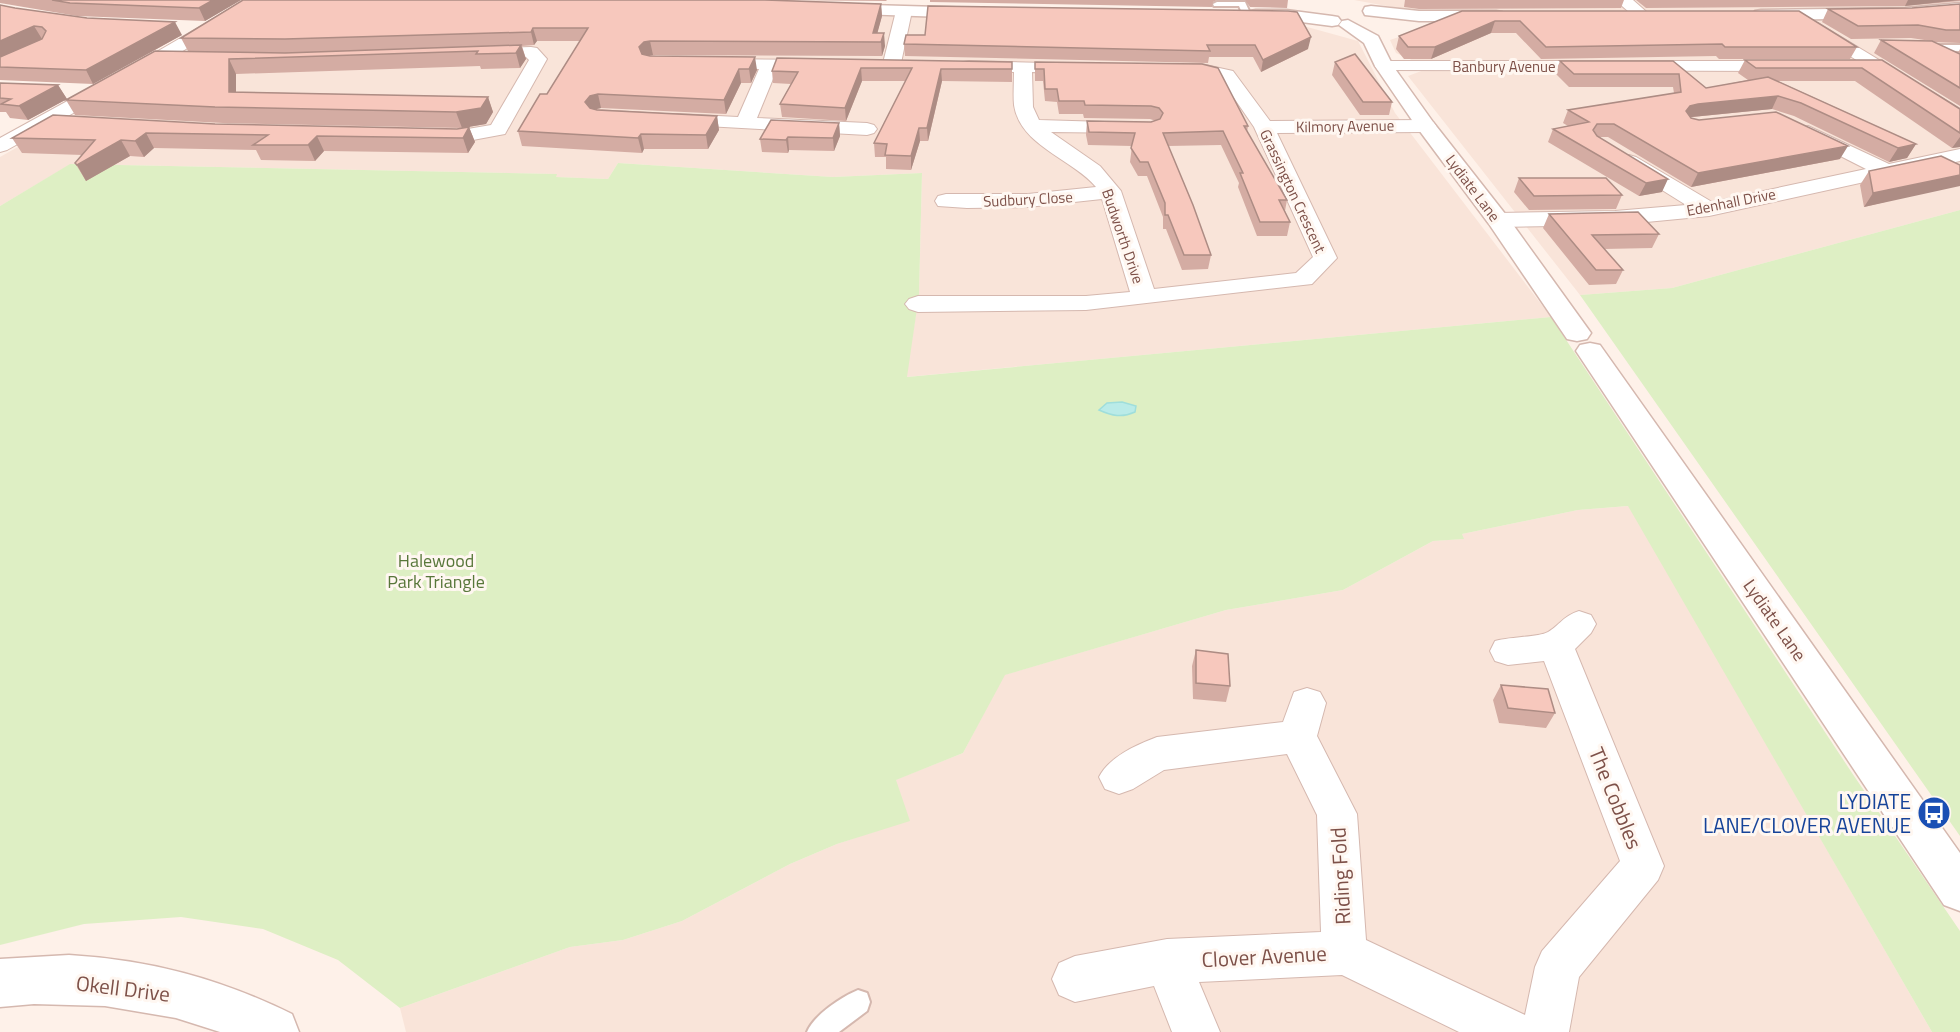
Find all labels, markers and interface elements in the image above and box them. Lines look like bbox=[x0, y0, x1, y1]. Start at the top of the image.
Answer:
street label: Banbury Avenue bbox=[1452, 55, 1556, 78]
street label: Kilmory Avenue bbox=[1296, 114, 1394, 138]
street label: Grassington Crescent bbox=[1254, 125, 1332, 257]
street label: Lydiate Lane bbox=[1440, 150, 1506, 226]
street label: Edenhall Drive bbox=[1684, 182, 1778, 222]
street label: Sudbury Close bbox=[983, 185, 1073, 213]
street label: Budworth Drive bbox=[1096, 185, 1150, 287]
park label: Halewood Park Triangle bbox=[387, 547, 485, 595]
street label: Lydiate Lane bbox=[1737, 574, 1813, 666]
street label: The Cobbles bbox=[1581, 742, 1651, 854]
place label: LYDIATE LANE/CLOVER AVENUE bbox=[1703, 785, 1911, 841]
bus stop icon: LYDIATE LANE/CLOVER AVENUE bbox=[1916, 795, 1952, 831]
street label: Riding Fold bbox=[1321, 826, 1359, 926]
street label: Clover Avenue bbox=[1201, 937, 1327, 975]
street label: Okell Drive bbox=[74, 966, 172, 1010]

